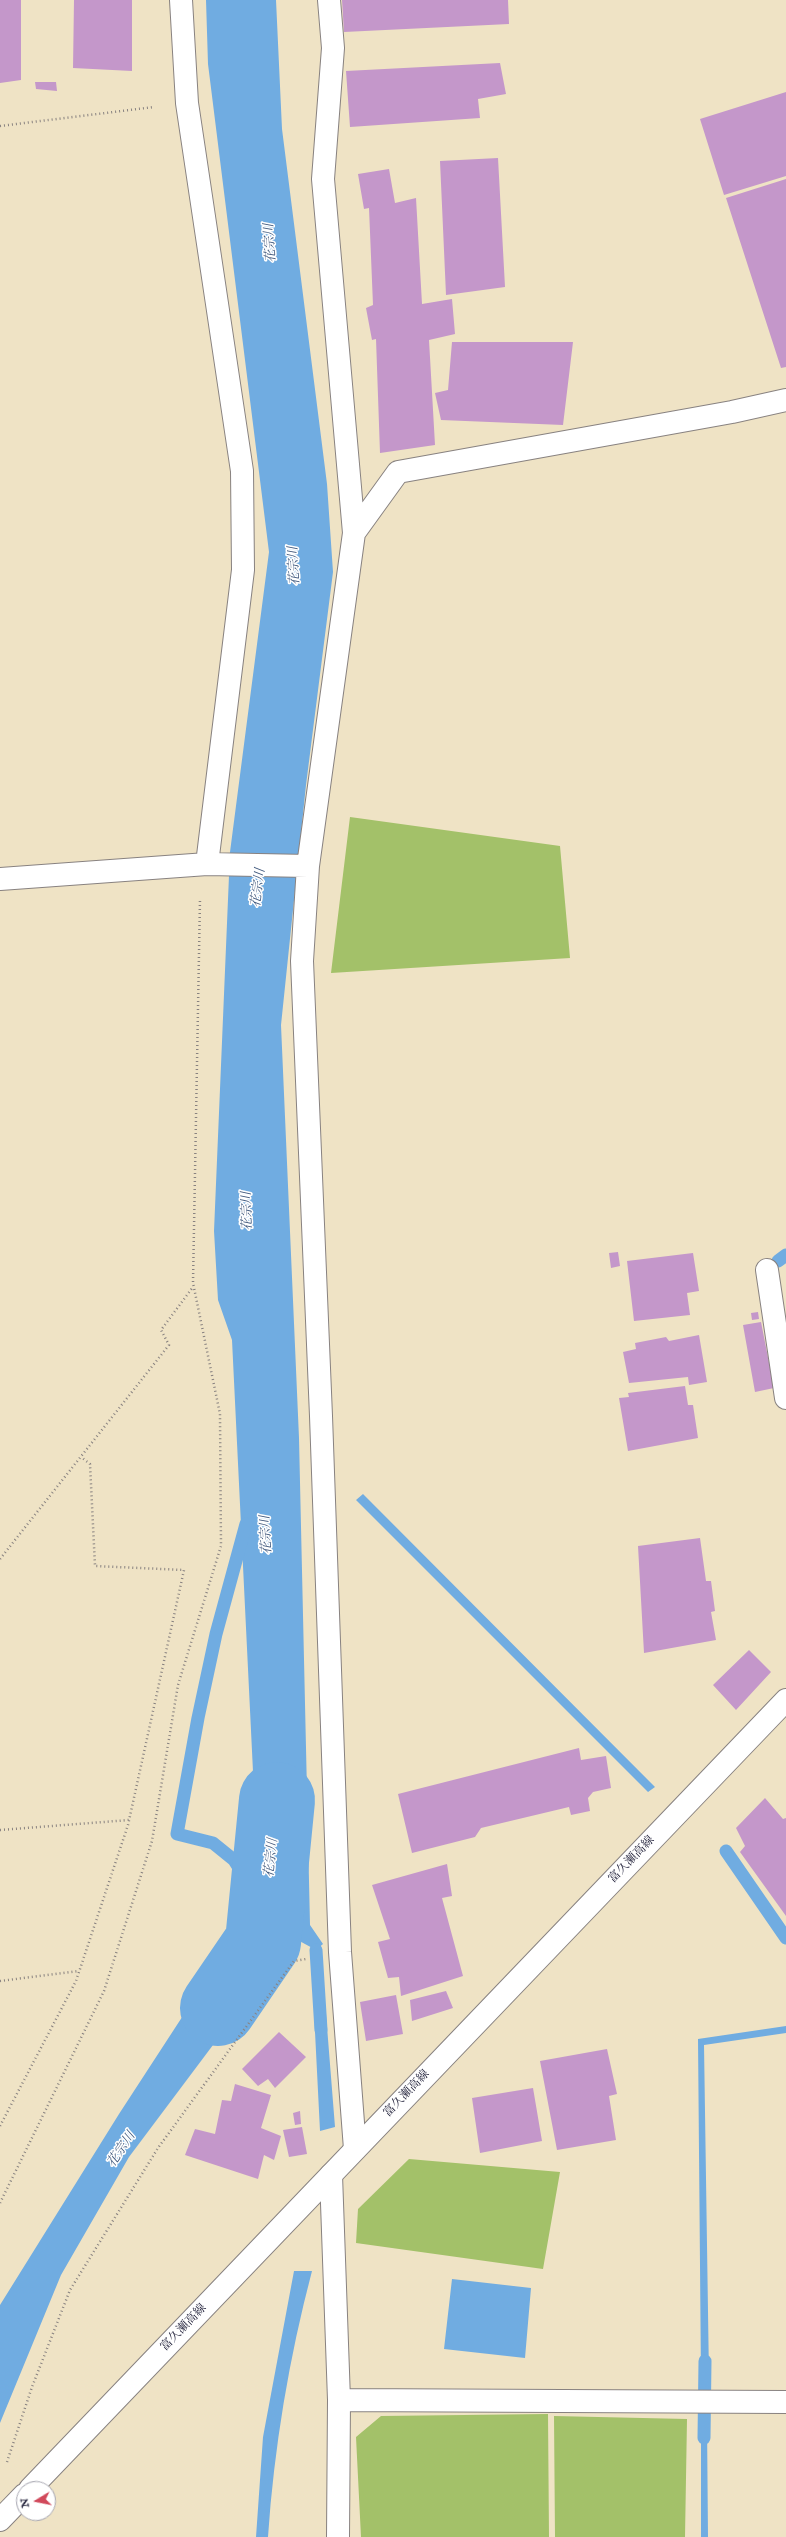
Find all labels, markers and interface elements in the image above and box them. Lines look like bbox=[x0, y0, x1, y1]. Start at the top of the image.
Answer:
water label: 花宗川 bbox=[262, 223, 280, 263]
water label: 花宗川 bbox=[286, 546, 304, 586]
water label: 花宗川 bbox=[249, 868, 269, 908]
water label: 花宗川 bbox=[240, 1191, 256, 1231]
water label: 花宗川 bbox=[258, 1515, 276, 1555]
street label: 富久瀬高線 bbox=[606, 1833, 658, 1887]
water label: 花宗川 bbox=[262, 1838, 282, 1878]
street label: 富久瀬高線 bbox=[381, 2067, 433, 2121]
water label: 花宗川 bbox=[105, 2129, 139, 2171]
street label: 富久瀬高線 bbox=[158, 2301, 210, 2355]
north arrow bbox=[16, 2481, 56, 2521]
text: N bbox=[17, 2497, 33, 2509]

